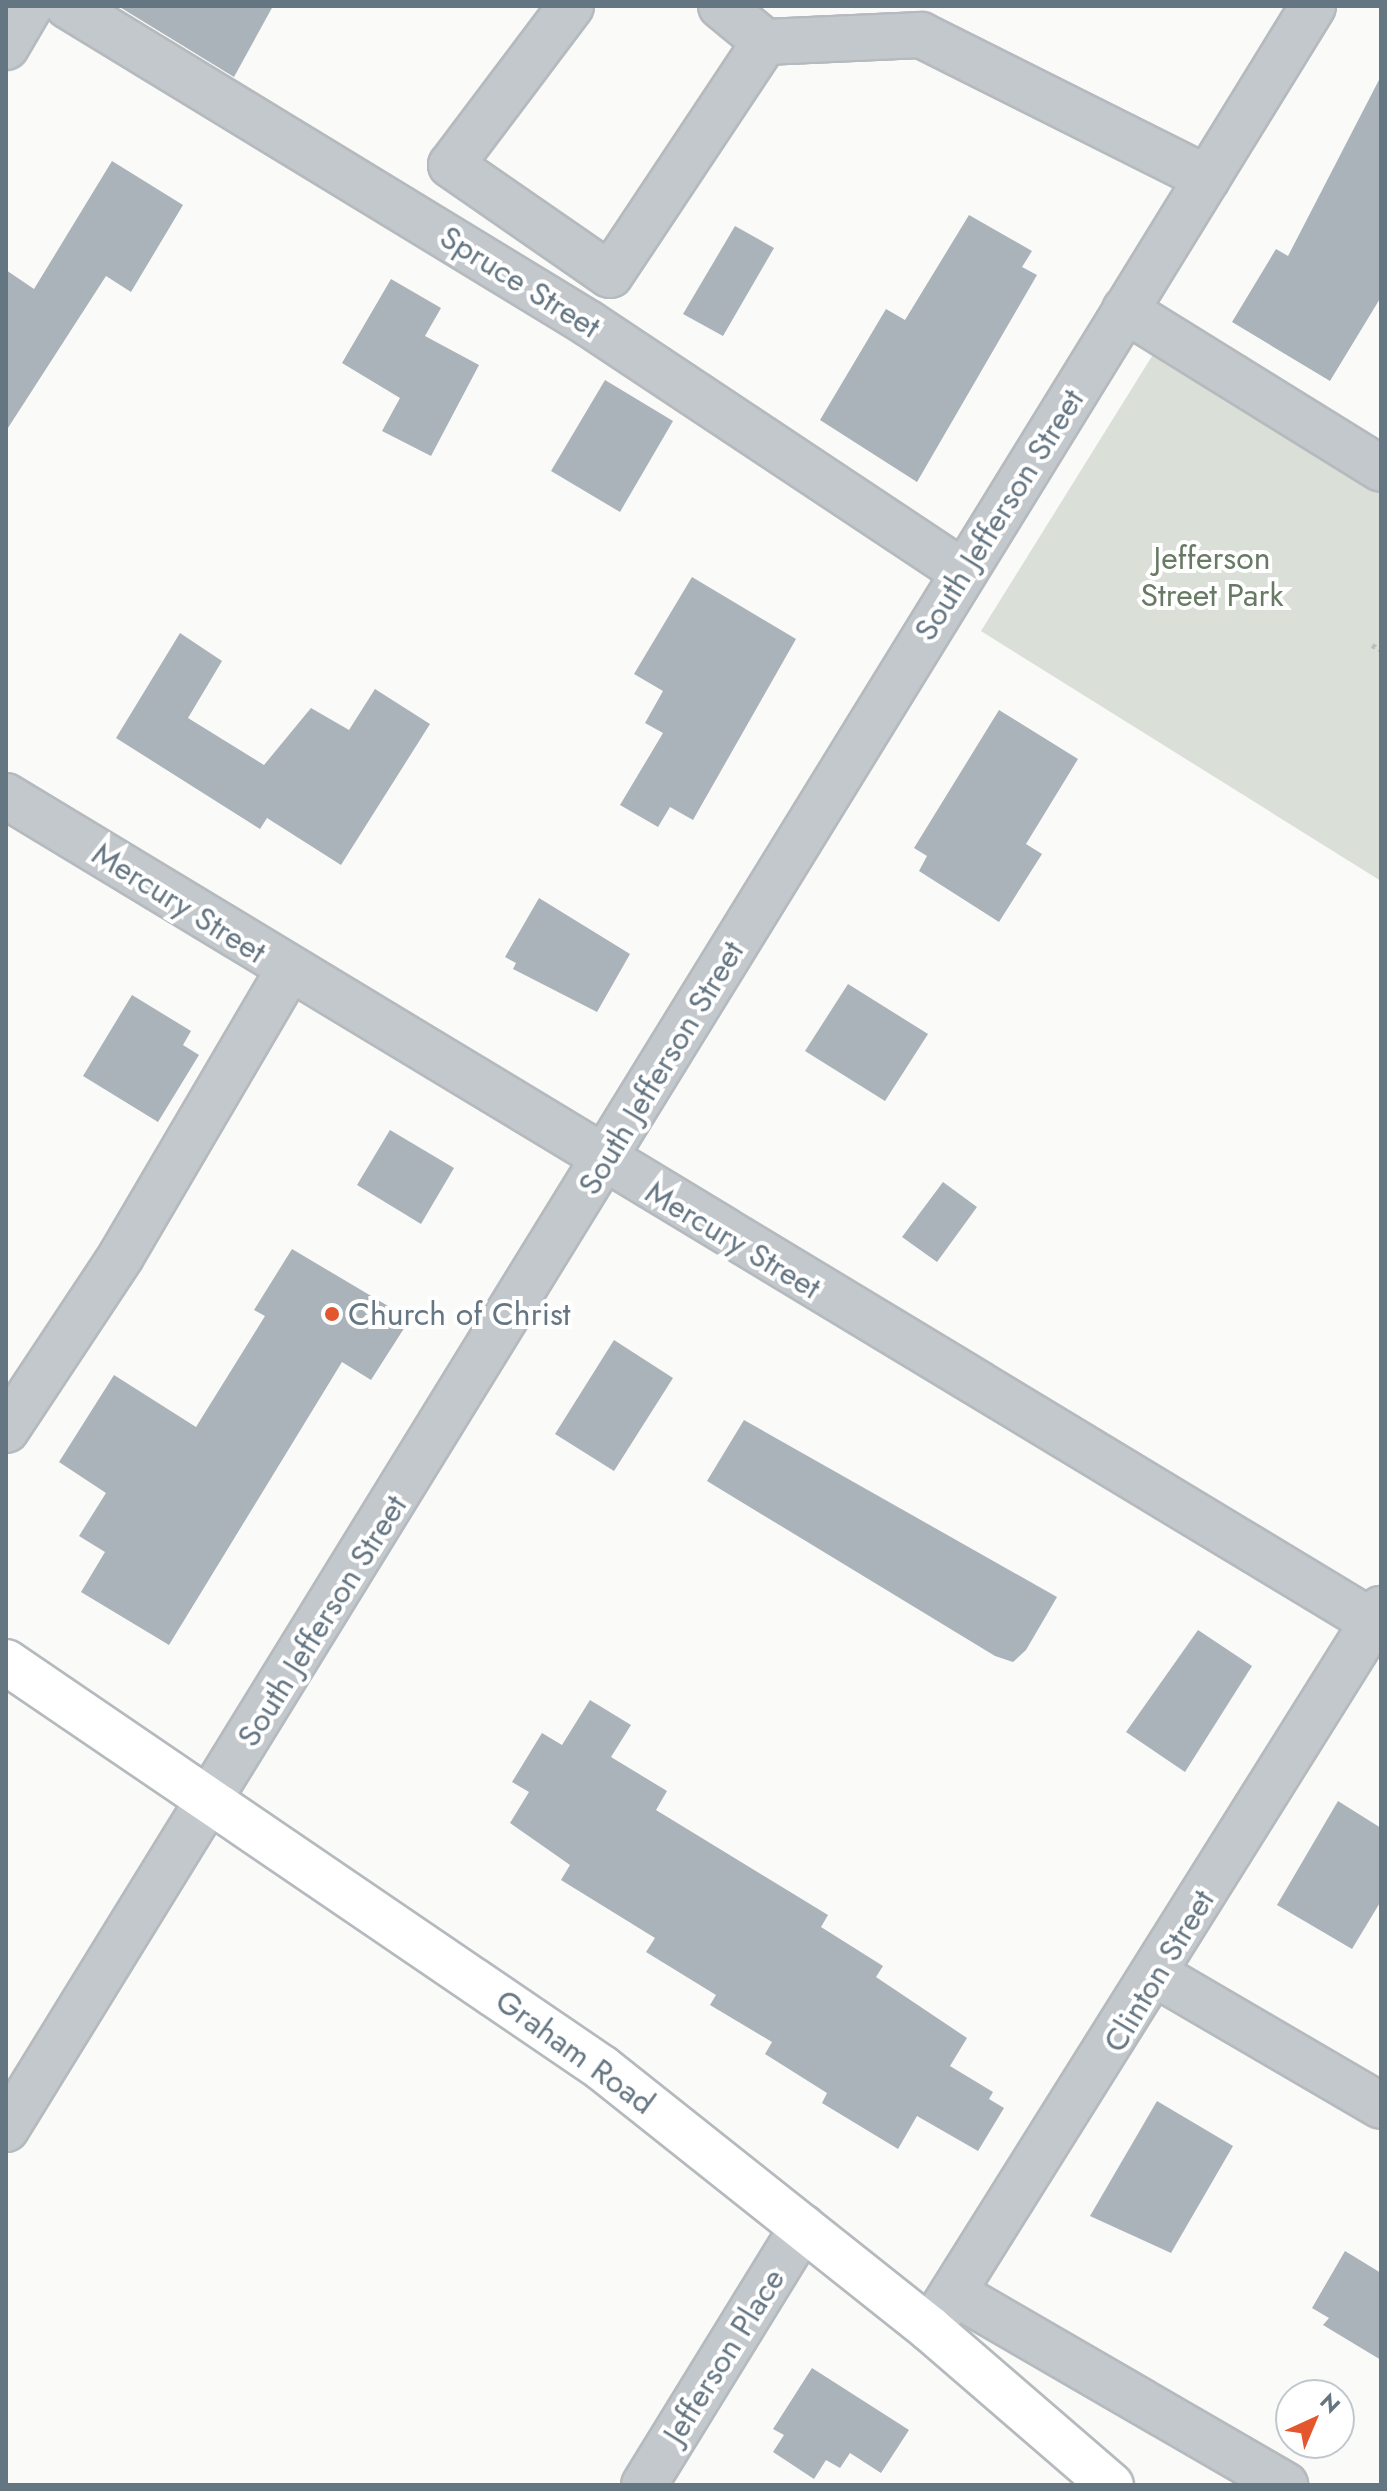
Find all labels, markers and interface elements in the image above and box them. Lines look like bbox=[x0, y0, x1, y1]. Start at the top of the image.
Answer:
street label: Spruce Street bbox=[433, 218, 607, 346]
street label: South Jefferson Street bbox=[906, 382, 1092, 648]
park label: Jefferson Street Park bbox=[1141, 540, 1283, 615]
street label: Mercury Street bbox=[85, 835, 273, 971]
street label: South Jefferson Street bbox=[570, 934, 752, 1202]
street label: Mercury Street bbox=[639, 1173, 827, 1307]
place label: Church of Christ bbox=[348, 1295, 571, 1333]
marker: Church of Christ bbox=[323, 1305, 341, 1323]
street label: South Jefferson Street bbox=[229, 1488, 415, 1754]
street label: Clinton Street bbox=[1096, 1883, 1222, 2059]
street label: Graham Road bbox=[488, 1982, 662, 2122]
street label: Jefferson Place bbox=[655, 2262, 793, 2450]
north arrow bbox=[1275, 2379, 1355, 2459]
text: N bbox=[1313, 2386, 1348, 2421]

